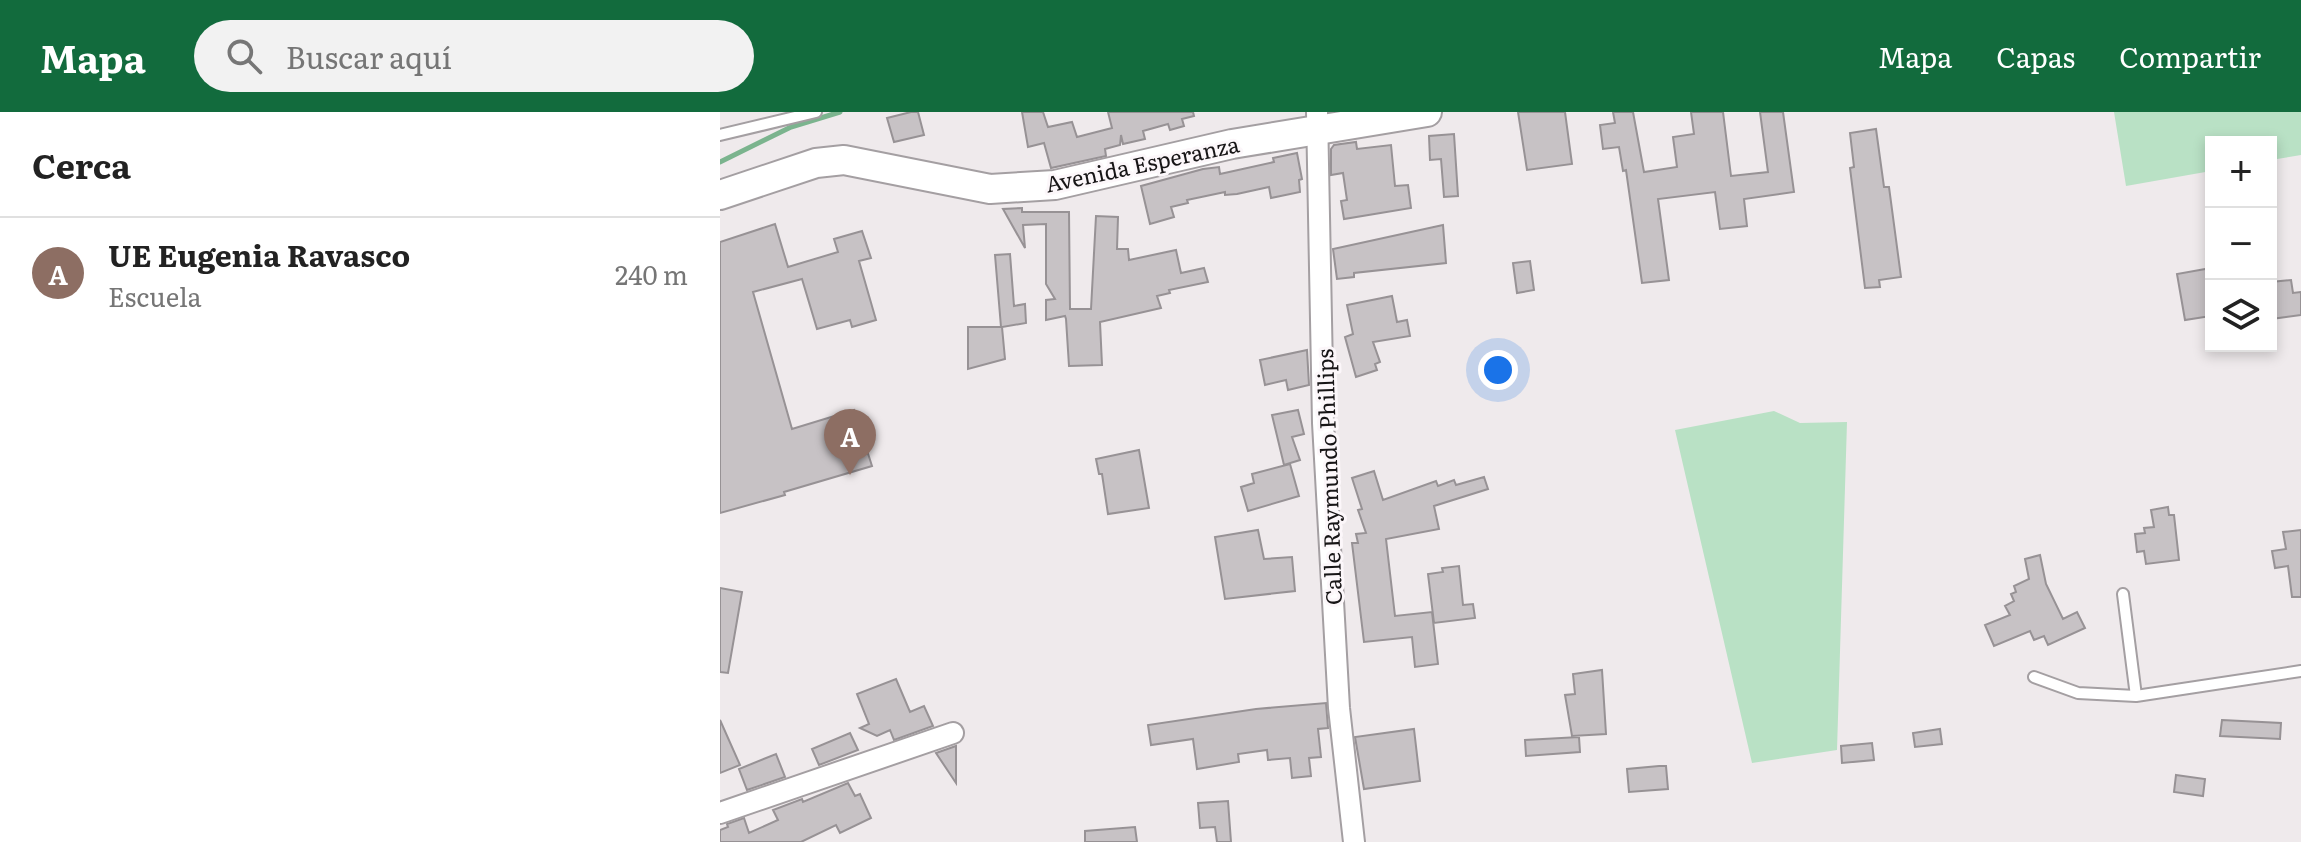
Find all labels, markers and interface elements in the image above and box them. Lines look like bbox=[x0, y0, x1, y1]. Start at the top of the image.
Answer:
search box bbox=[194, 20, 754, 92]
text: Mapa bbox=[40, 28, 146, 85]
icon: search bbox=[222, 34, 266, 78]
text: Buscar aquí bbox=[286, 34, 452, 78]
text: Mapa bbox=[1878, 35, 1952, 77]
text: Capas bbox=[1996, 35, 2075, 77]
text: Compartir bbox=[2119, 35, 2261, 77]
street label: Avenida Esperanza bbox=[1042, 126, 1242, 200]
map controls bbox=[2205, 136, 2277, 352]
button: + bbox=[2205, 136, 2277, 208]
text: Cerca bbox=[32, 139, 131, 189]
button: − bbox=[2205, 208, 2277, 280]
text: UE Eugenia Ravasco bbox=[108, 232, 410, 276]
text: A bbox=[48, 254, 68, 293]
text: 240 m bbox=[615, 254, 688, 293]
text: Escuela bbox=[108, 276, 202, 315]
button: layers bbox=[2205, 280, 2277, 352]
street label: Calle Raymundo Phillips bbox=[1307, 348, 1349, 606]
your location bbox=[1478, 350, 1518, 390]
pin: A bbox=[824, 409, 876, 475]

